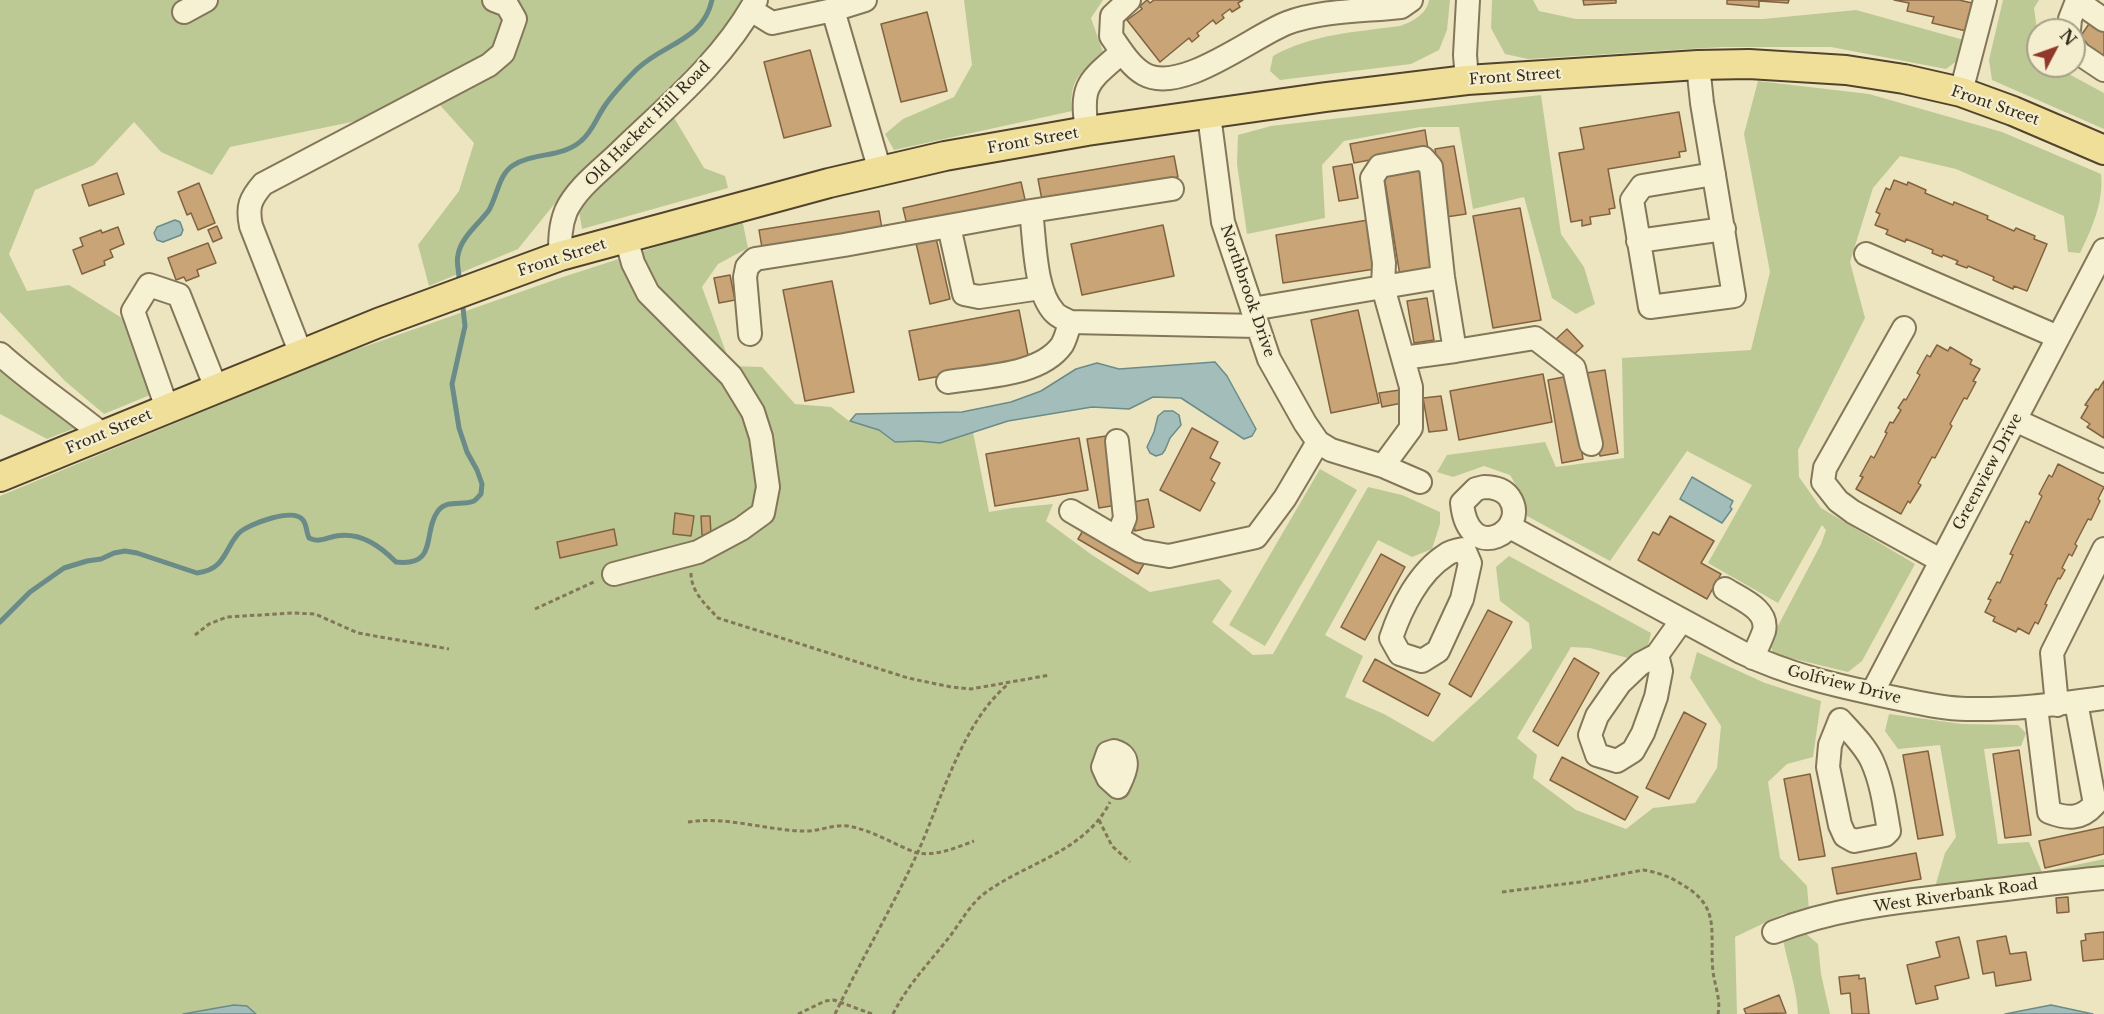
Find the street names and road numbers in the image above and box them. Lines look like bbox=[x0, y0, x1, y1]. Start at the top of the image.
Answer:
street label: Old Hackett Hill Road bbox=[582, 58, 714, 190]
street label: Front Street bbox=[1468, 65, 1562, 89]
street label: Front Street bbox=[1949, 82, 2041, 130]
street label: Front Street bbox=[986, 124, 1080, 158]
street label: Northbrook Drive bbox=[1216, 222, 1278, 360]
street label: Front Street bbox=[515, 235, 609, 281]
street label: Front Street bbox=[63, 406, 155, 458]
street label: Greenview Drive bbox=[1950, 410, 2026, 534]
street label: Golfview Drive bbox=[1785, 662, 1903, 708]
street label: West Riverbank Road bbox=[1873, 876, 2039, 916]

